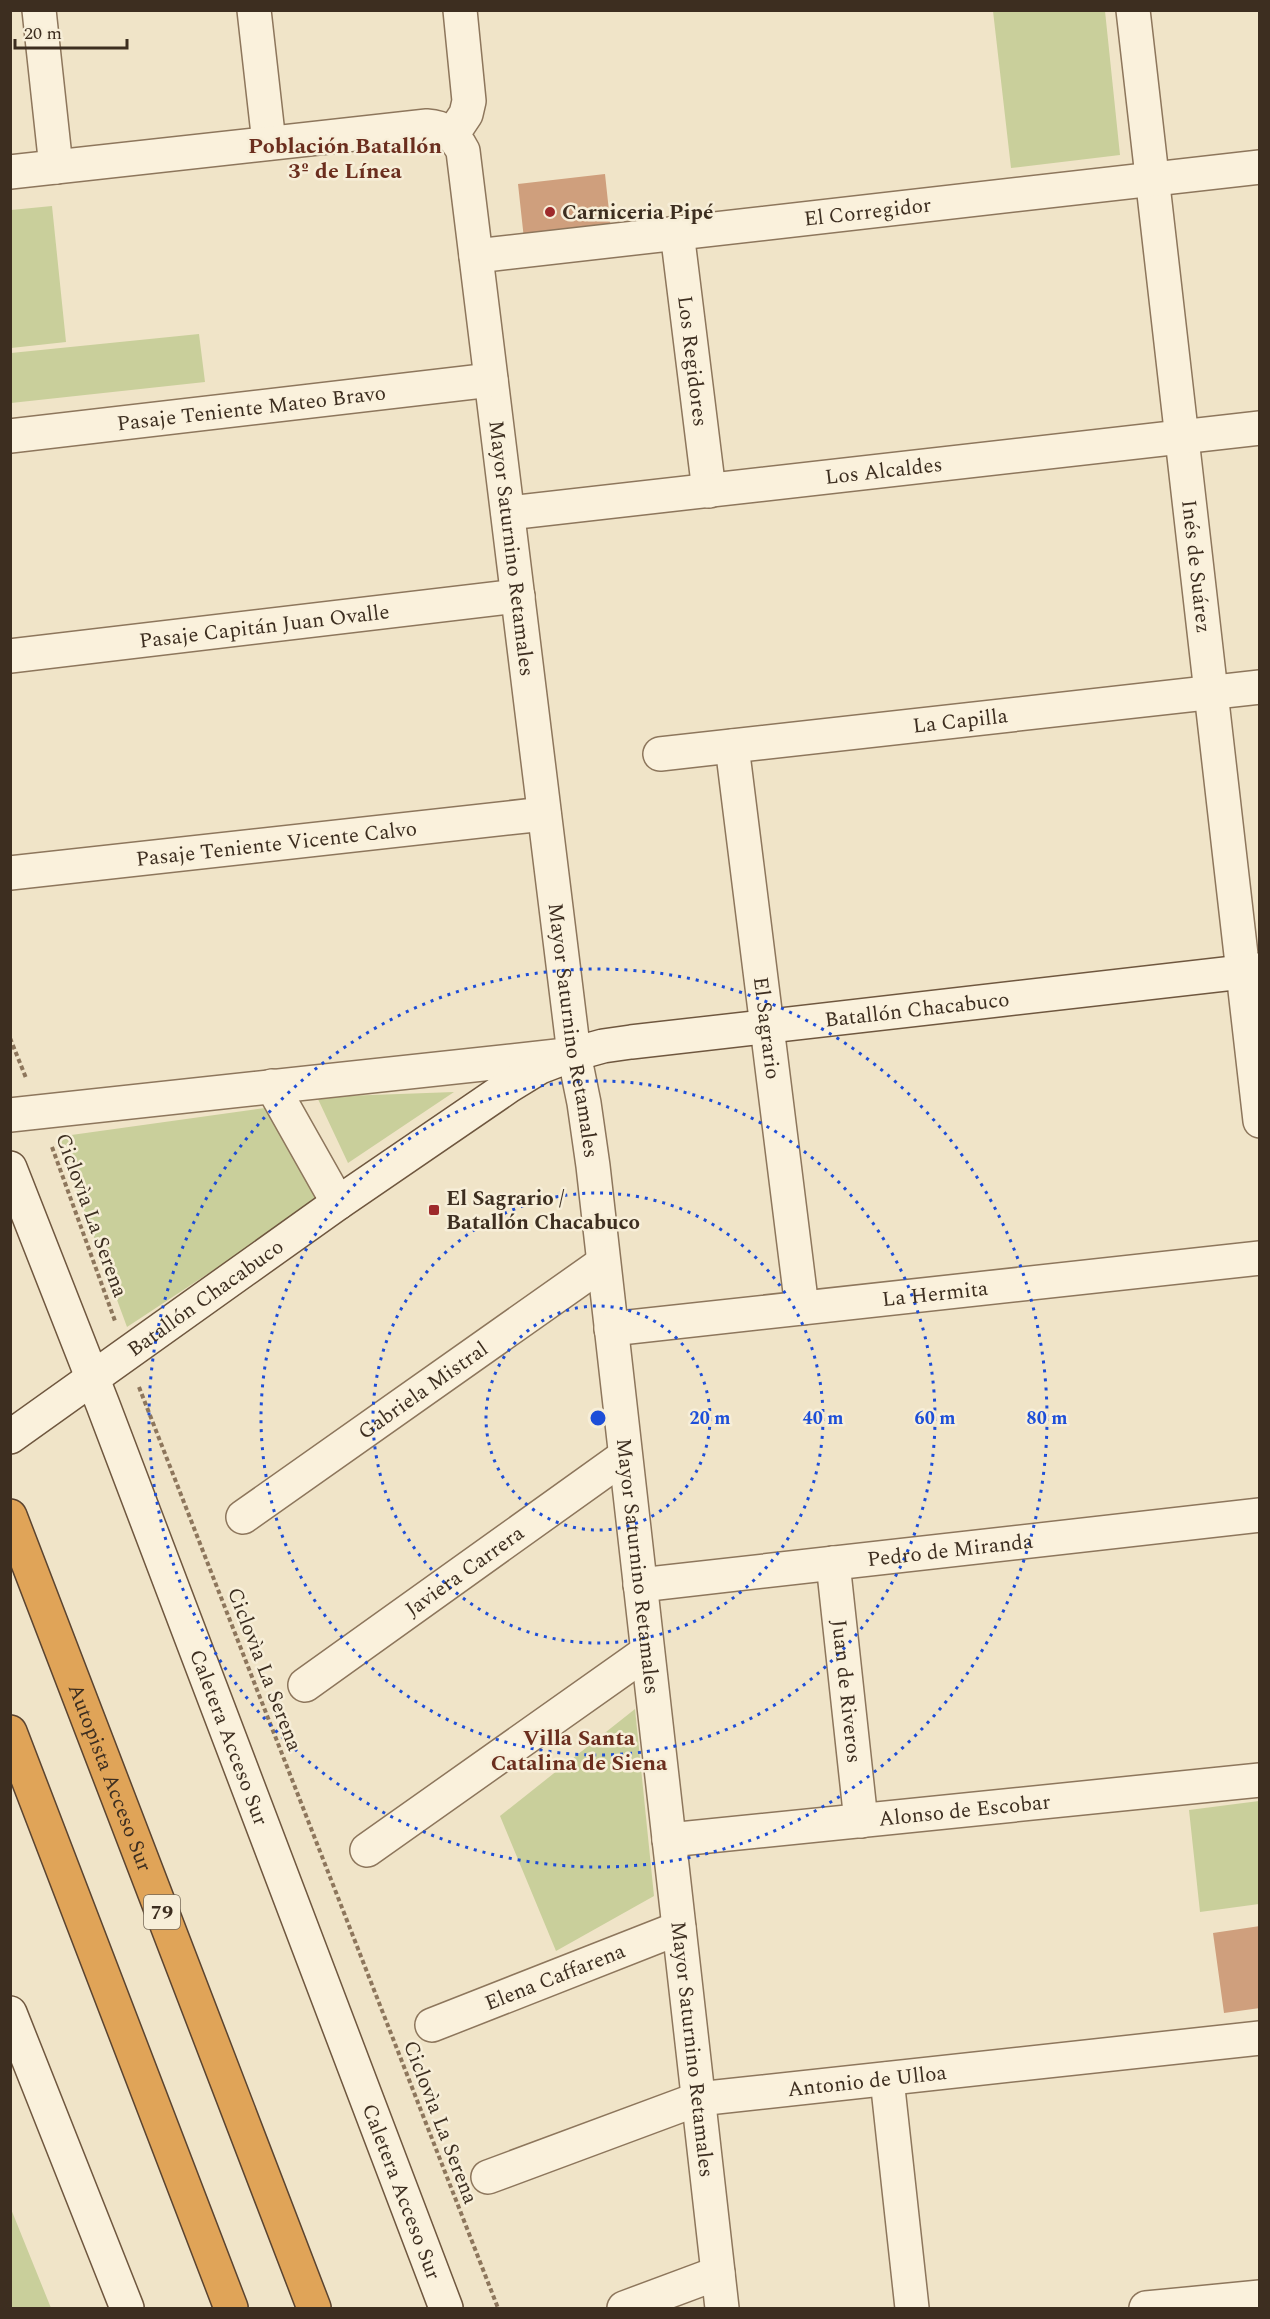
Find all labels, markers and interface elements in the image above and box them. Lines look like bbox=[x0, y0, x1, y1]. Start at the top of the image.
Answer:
scale bar bbox=[15, 12, 128, 50]
text: 20 m bbox=[24, 20, 62, 47]
district label: Población Batallón 3º de Línea bbox=[248, 130, 442, 188]
street label: El Corregidor bbox=[802, 189, 933, 236]
place label: Carniceria Pipé bbox=[562, 197, 713, 229]
marker: Carniceria Pipé bbox=[543, 205, 557, 219]
street label: Los Regidores bbox=[668, 294, 716, 428]
street label: Pasaje Teniente Mateo Bravo bbox=[115, 377, 388, 440]
street label: Mayor Saturnino Retamales bbox=[479, 419, 542, 678]
street label: Los Alcaldes bbox=[823, 449, 944, 494]
street label: Inés de Suárez bbox=[1172, 498, 1219, 635]
street label: Pasaje Capitán Juan Ovalle bbox=[138, 596, 391, 658]
street label: La Capilla bbox=[911, 700, 1010, 743]
street label: Pasaje Teniente Vicente Calvo bbox=[134, 813, 419, 876]
street label: Mayor Saturnino Retamales bbox=[539, 901, 607, 1160]
street label: El Sagrario bbox=[744, 975, 788, 1081]
street label: Batallón Chacabuco bbox=[823, 984, 1011, 1037]
street label: Ciclovìa La Serena bbox=[46, 1129, 136, 1303]
place label: El Sagrario / Batallón Chacabuco bbox=[446, 1183, 640, 1239]
marker: El Sagrario / Batallón Chacabuco bbox=[427, 1203, 441, 1217]
street label: Batallón Chacabuco bbox=[121, 1231, 291, 1365]
street label: La Hermita bbox=[880, 1273, 991, 1316]
street label: Gabriela Mistral bbox=[352, 1334, 495, 1448]
text: 20 m bbox=[690, 1405, 730, 1432]
text: 40 m bbox=[803, 1405, 843, 1432]
text: 60 m bbox=[915, 1405, 955, 1432]
text: 80 m bbox=[1027, 1405, 1067, 1432]
centre of rings bbox=[588, 1408, 608, 1428]
street label: Mayor Saturnino Retamales bbox=[607, 1437, 668, 1696]
street label: Javiera Carrera bbox=[399, 1518, 532, 1626]
street label: Pedro de Miranda bbox=[865, 1526, 1036, 1576]
street label: Ciclovìa La Serena bbox=[218, 1583, 310, 1757]
street label: Juan de Riveros bbox=[822, 1618, 870, 1765]
street label: Caletera Acceso Sur bbox=[180, 1645, 276, 1830]
street label: Autopista Acceso Sur bbox=[59, 1679, 160, 1876]
district label: Villa Santa Catalina de Siena bbox=[491, 1722, 668, 1780]
street label: Alonso de Escobar bbox=[877, 1786, 1052, 1836]
road number: 79 bbox=[144, 1895, 180, 1929]
street label: Mayor Saturnino Retamales bbox=[661, 1920, 722, 2179]
street label: Elena Caffarena bbox=[480, 1935, 631, 2020]
street label: Ciclovìa La Serena bbox=[394, 2036, 486, 2210]
street label: Antonio de Ulloa bbox=[786, 2057, 949, 2106]
street label: Caletera Acceso Sur bbox=[353, 2099, 449, 2285]

